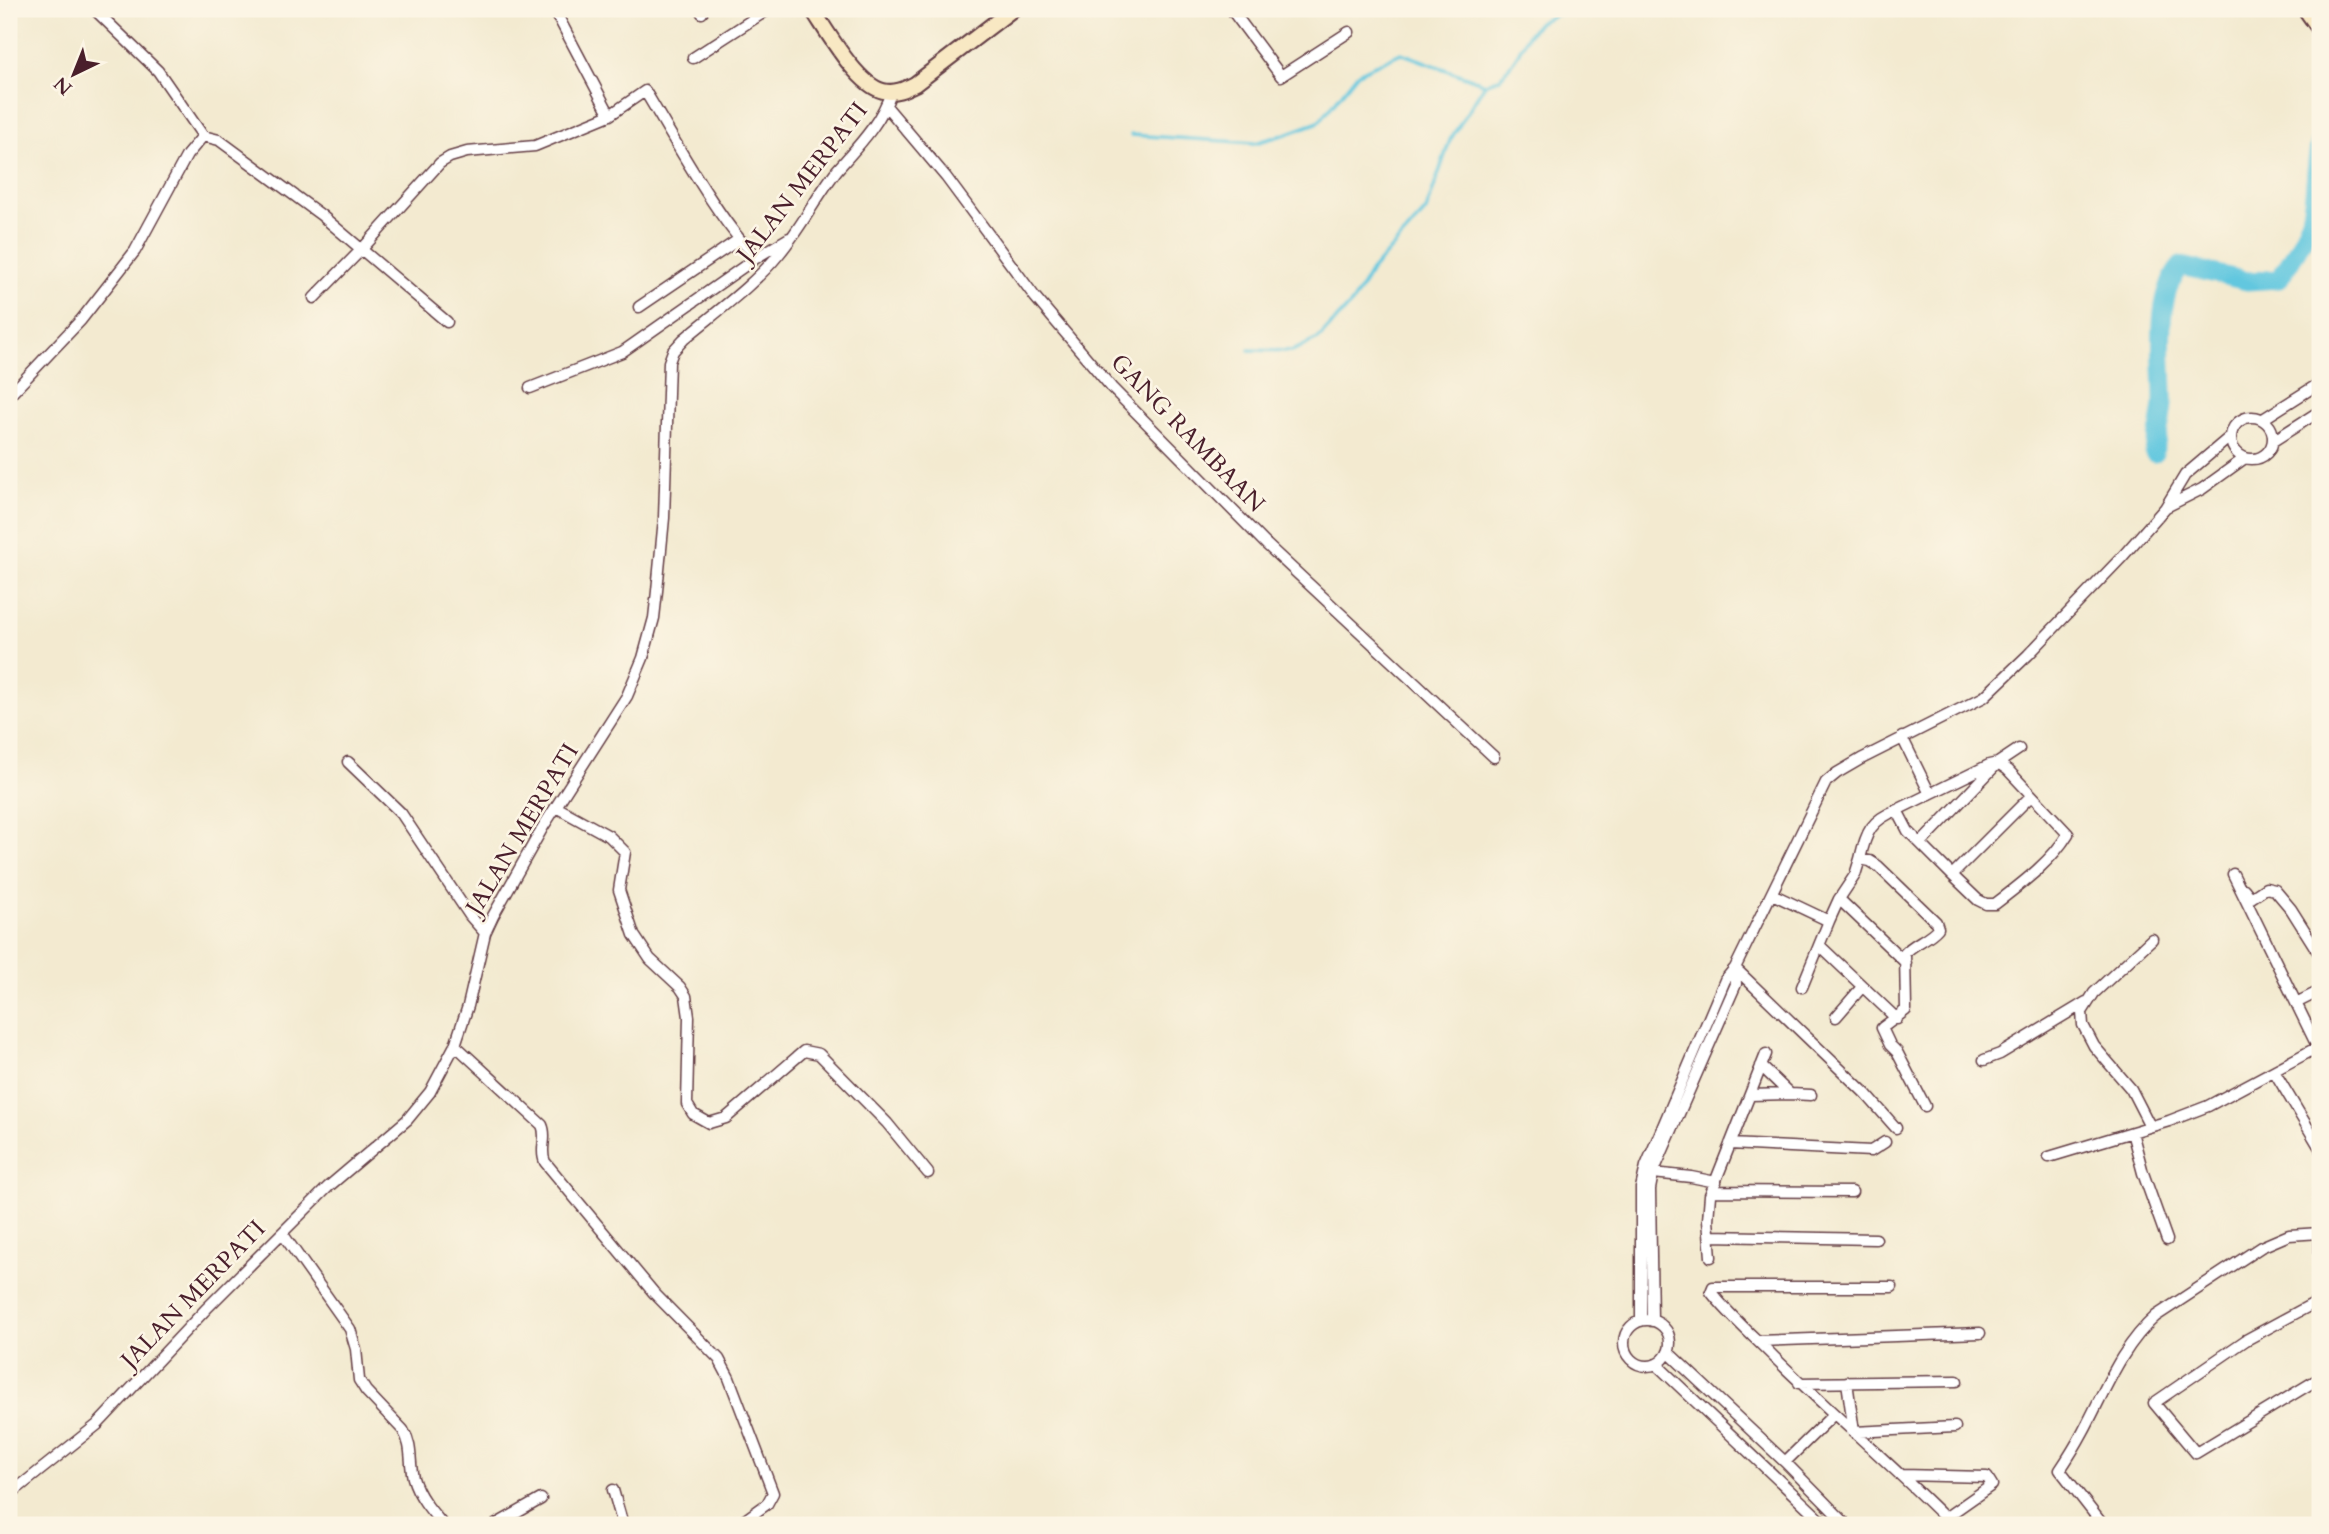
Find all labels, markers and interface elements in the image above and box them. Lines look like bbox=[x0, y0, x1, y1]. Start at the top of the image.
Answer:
north arrow bbox=[38, 38, 108, 108]
text: N bbox=[48, 70, 78, 101]
street label: JALAN MERPATI bbox=[728, 95, 875, 272]
street label: GANG RAMBAAN bbox=[1103, 347, 1273, 520]
street label: JALAN MERPATI bbox=[457, 737, 587, 924]
street label: JALAN MERPATI bbox=[112, 1213, 273, 1378]

